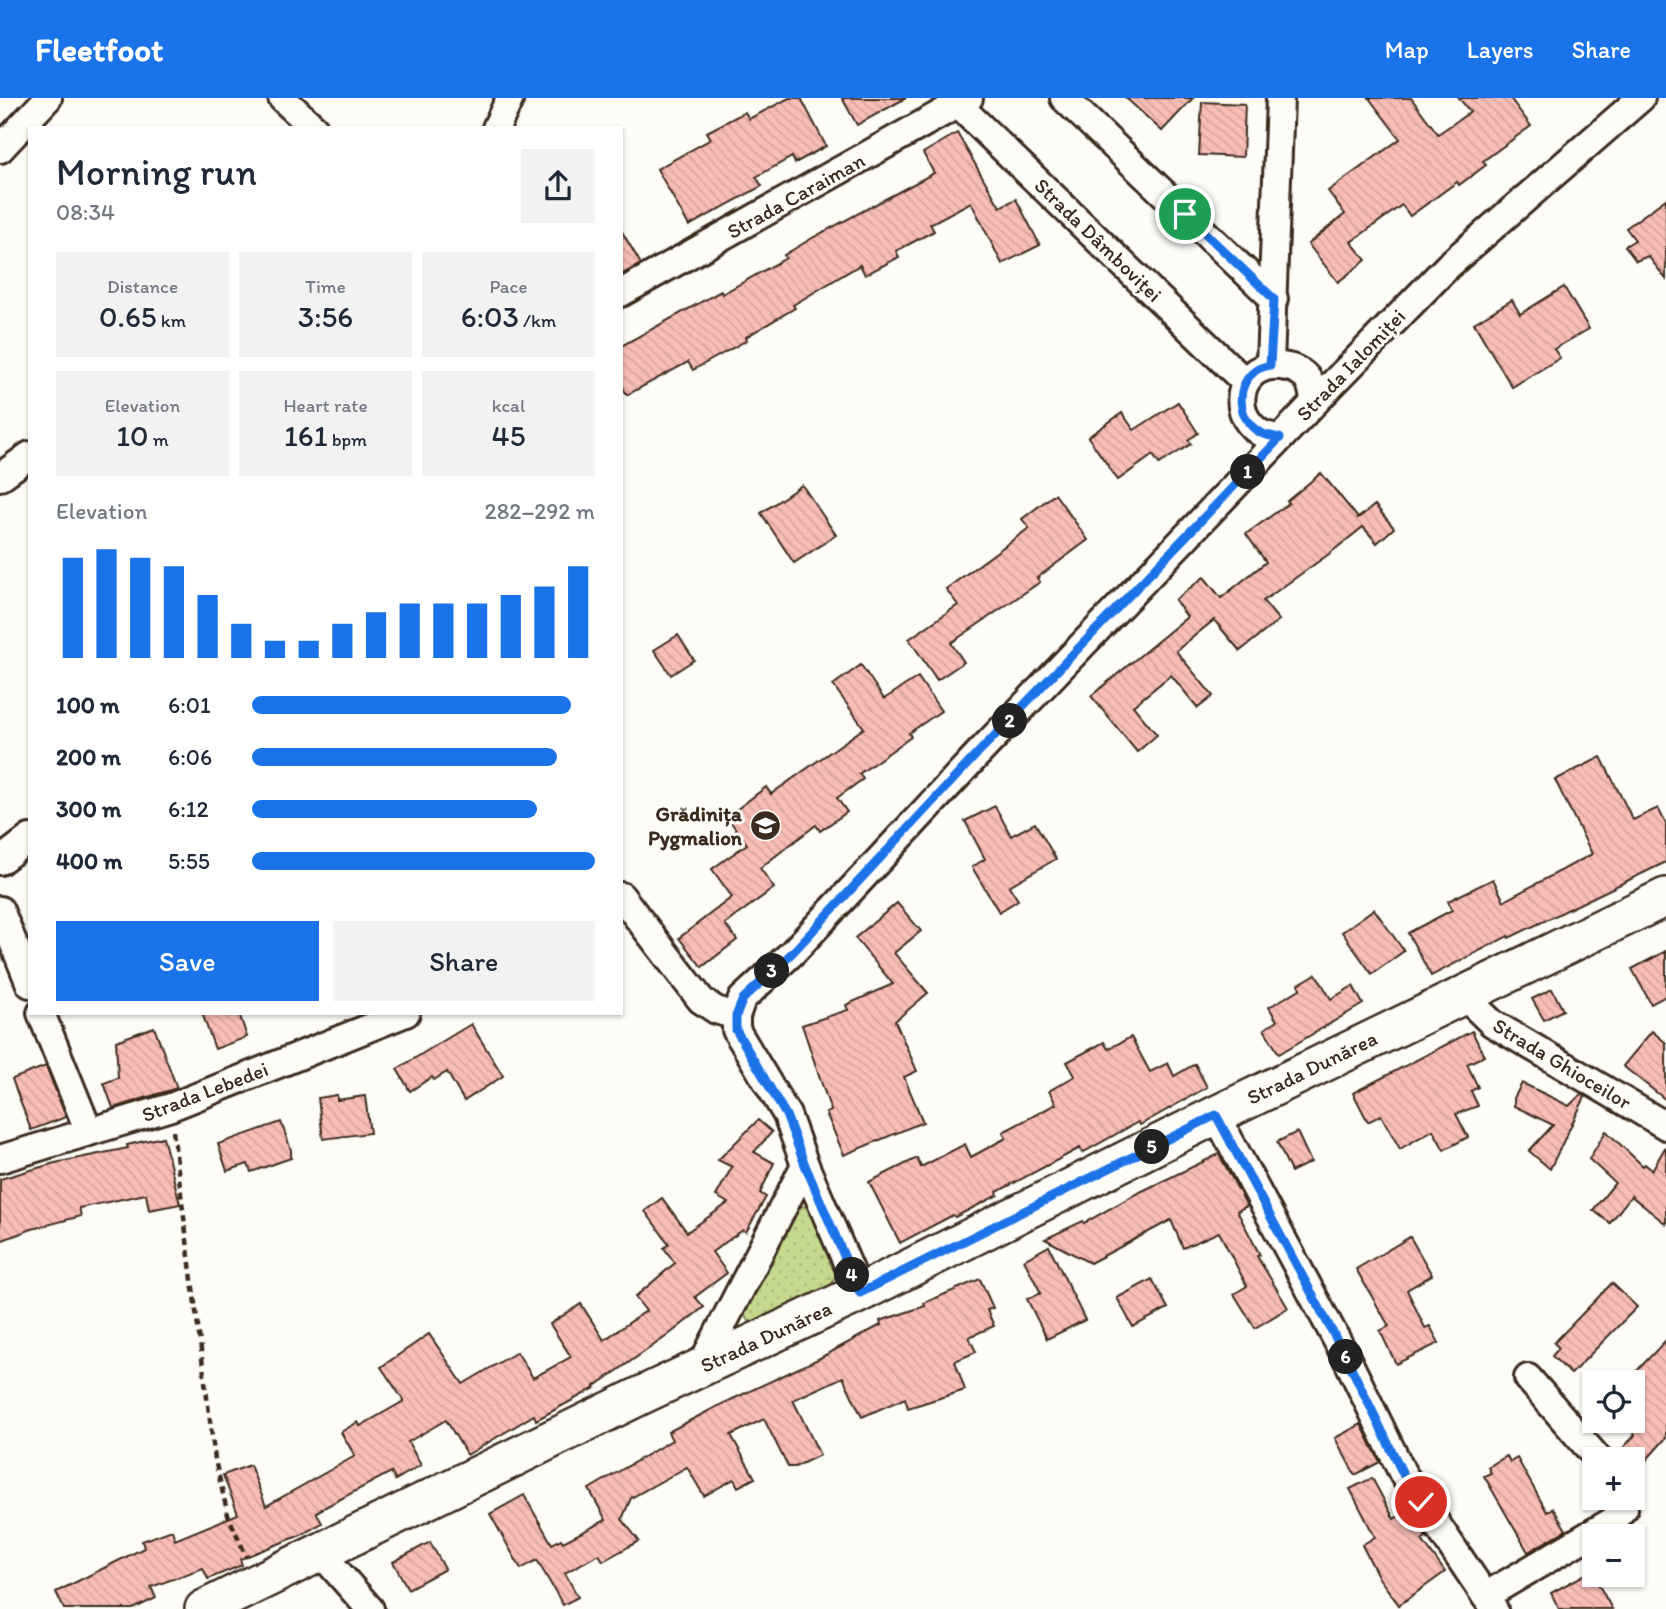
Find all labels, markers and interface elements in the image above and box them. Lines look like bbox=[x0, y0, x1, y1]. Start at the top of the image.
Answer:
text: Fleetfoot bbox=[35, 30, 163, 69]
text: Map bbox=[1385, 35, 1429, 64]
text: Layers bbox=[1467, 35, 1534, 64]
text: Share bbox=[1572, 35, 1631, 64]
street label: Strada Caraiman bbox=[722, 147, 869, 244]
text: Morning run bbox=[56, 149, 257, 195]
button: share bbox=[521, 149, 595, 223]
street label: Strada Dâmboviței bbox=[1029, 172, 1167, 307]
pin bbox=[1155, 184, 1215, 244]
icon: arrive bbox=[1166, 195, 1204, 233]
text: 08:34 bbox=[56, 198, 115, 226]
text: Distance bbox=[107, 275, 178, 298]
text: Time bbox=[305, 275, 346, 298]
text: Pace bbox=[489, 275, 528, 298]
text: 0.65 bbox=[99, 298, 157, 335]
text: 3:56 bbox=[298, 298, 353, 335]
text: 6:03 bbox=[461, 298, 519, 335]
street label: Strada Ialomiței bbox=[1291, 303, 1410, 426]
text: km bbox=[157, 309, 186, 332]
text: /km bbox=[519, 309, 556, 332]
text: Elevation bbox=[105, 394, 180, 417]
text: Heart rate bbox=[283, 394, 368, 417]
text: kcal bbox=[492, 394, 525, 417]
text: 10 bbox=[116, 417, 149, 454]
text: 161 bbox=[284, 417, 328, 454]
text: 45 bbox=[492, 417, 525, 454]
text: m bbox=[149, 428, 169, 451]
text: bpm bbox=[328, 428, 367, 451]
pin: 1 bbox=[1230, 454, 1266, 490]
text: 1 bbox=[1243, 460, 1252, 483]
text: Elevation bbox=[56, 497, 147, 525]
text: 282–292 m bbox=[485, 497, 595, 525]
text: 100 m bbox=[56, 691, 120, 719]
text: 6:01 bbox=[168, 691, 211, 719]
pin: 2 bbox=[992, 704, 1028, 738]
text: 2 bbox=[1005, 709, 1015, 732]
text: 200 m bbox=[56, 743, 121, 771]
text: 6:06 bbox=[168, 743, 212, 771]
text: 300 m bbox=[56, 795, 121, 823]
text: 6:12 bbox=[168, 795, 209, 823]
place label: Grădinița Pygmalion bbox=[648, 801, 743, 851]
school or university icon: Grădinița Pygmalion bbox=[748, 809, 782, 843]
text: 400 m bbox=[56, 847, 123, 875]
text: 5:55 bbox=[168, 847, 210, 875]
button: Save bbox=[56, 921, 319, 1001]
button: Share bbox=[333, 921, 595, 1001]
pin: 3 bbox=[754, 954, 790, 988]
text: 3 bbox=[766, 959, 777, 982]
street label: Strada Ghioceilor bbox=[1489, 1012, 1636, 1115]
street label: Strada Dunărea bbox=[1243, 1025, 1381, 1110]
street label: Strada Lebedei bbox=[138, 1056, 272, 1127]
pin: 5 bbox=[1134, 1130, 1170, 1164]
text: 5 bbox=[1147, 1135, 1156, 1158]
pin: 4 bbox=[834, 1258, 870, 1292]
text: 4 bbox=[846, 1263, 857, 1286]
street label: Strada Dunărea bbox=[696, 1295, 835, 1378]
pin: 6 bbox=[1328, 1340, 1364, 1374]
text: 6 bbox=[1340, 1345, 1351, 1368]
map controls bbox=[1582, 1370, 1645, 1587]
button: locate bbox=[1582, 1370, 1645, 1433]
button: + bbox=[1582, 1447, 1645, 1510]
pin bbox=[1391, 1472, 1451, 1532]
icon: check bbox=[1402, 1483, 1440, 1521]
button: − bbox=[1582, 1524, 1645, 1587]

